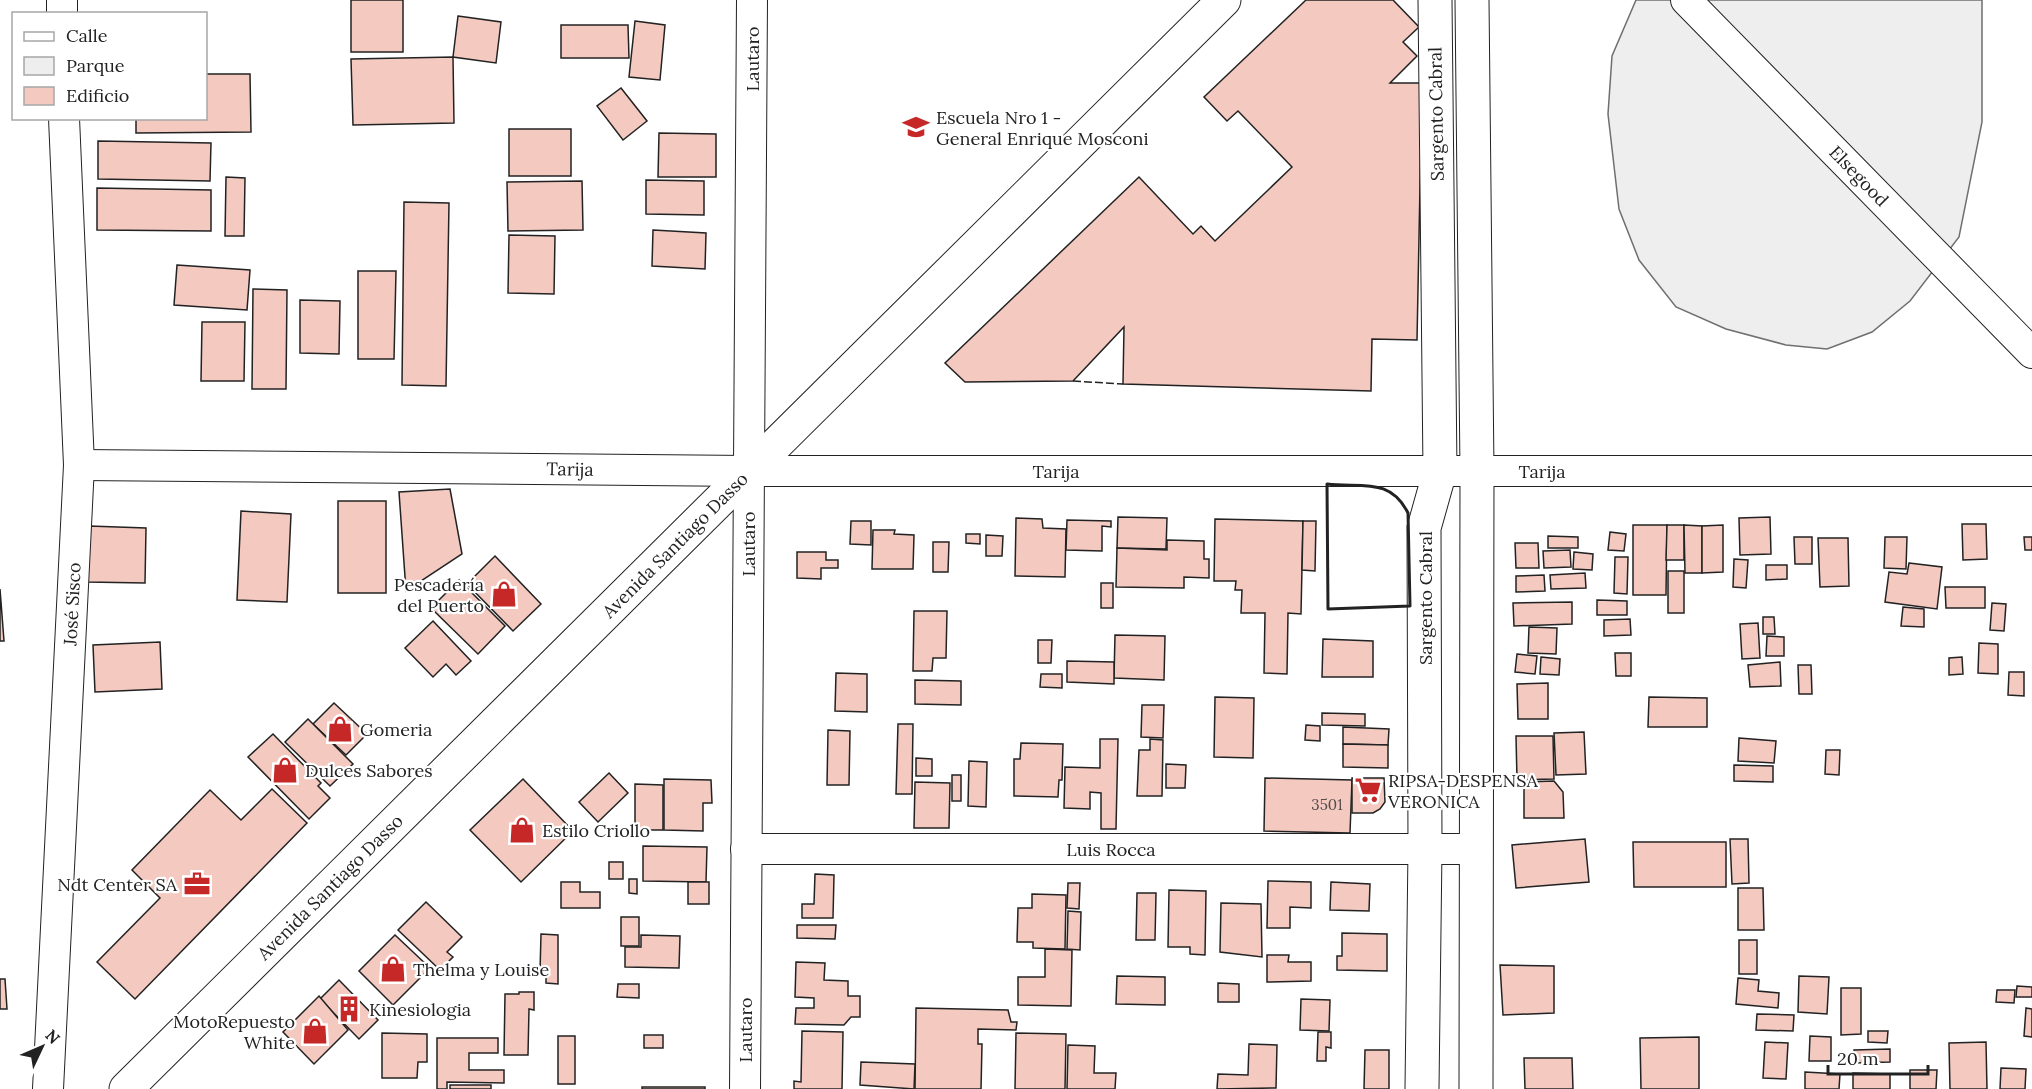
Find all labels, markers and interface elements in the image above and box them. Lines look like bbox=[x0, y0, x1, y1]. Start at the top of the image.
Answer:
legend bbox=[12, 12, 207, 120]
text: Calle bbox=[66, 24, 108, 47]
street label: Lautaro bbox=[741, 26, 764, 92]
street label: Sargento Cabral bbox=[1423, 47, 1449, 181]
text: Parque bbox=[66, 54, 125, 77]
text: Edificio bbox=[66, 84, 129, 107]
place label: Escuela Nro 1 - General Enrique Mosconi bbox=[936, 106, 1149, 150]
school or university icon: Escuela Nro 1 - General Enrique Mosconi bbox=[901, 112, 931, 142]
street label: Elsegood bbox=[1824, 141, 1894, 211]
street label: Tarija bbox=[546, 457, 594, 481]
street label: Tarija bbox=[1032, 460, 1080, 483]
street label: Tarija bbox=[1518, 460, 1566, 483]
street label: Avenida Santiago Dasso bbox=[597, 467, 753, 623]
street label: Lautaro bbox=[737, 511, 760, 577]
street label: Sargento Cabral bbox=[1414, 531, 1437, 665]
street label: José Sisco bbox=[58, 562, 86, 647]
place label: Pescadería del Puerto bbox=[394, 573, 484, 617]
shop icon: Pescadería del Puerto bbox=[489, 579, 519, 609]
shop icon: Gomeria bbox=[325, 714, 355, 744]
place label: Gomeria bbox=[360, 718, 432, 741]
shop icon: Dulces Sabores bbox=[270, 755, 300, 785]
place label: Dulces Sabores bbox=[305, 759, 433, 782]
place label: RIPSA-DESPENSA VERONICA bbox=[1387, 769, 1538, 813]
supermarket icon: RIPSA-DESPENSA VERONICA bbox=[1353, 775, 1383, 805]
house number: 3501 bbox=[1311, 795, 1343, 814]
street label: Avenida Santiago Dasso bbox=[252, 809, 408, 965]
shop icon: Estilo Criollo bbox=[507, 815, 537, 845]
place label: Estilo Criollo bbox=[542, 819, 650, 842]
street label: Luis Rocca bbox=[1066, 838, 1156, 861]
office icon: Ndt Center SA bbox=[182, 869, 212, 899]
place label: Ndt Center SA bbox=[57, 873, 178, 896]
shop icon: Thelma y Louise bbox=[378, 954, 408, 984]
place label: Thelma y Louise bbox=[413, 958, 549, 981]
building icon: Kinesiologia bbox=[334, 994, 364, 1024]
street label: Lautaro bbox=[734, 997, 757, 1063]
place label: Kinesiologia bbox=[369, 998, 471, 1021]
place label: MotoRepuesto White bbox=[173, 1010, 295, 1054]
shop icon: MotoRepuesto White bbox=[300, 1016, 330, 1046]
north arrow bbox=[12, 1017, 72, 1077]
text: N bbox=[41, 1025, 64, 1048]
scale bar bbox=[1828, 1038, 1928, 1076]
text: 20 m bbox=[1837, 1047, 1879, 1070]

